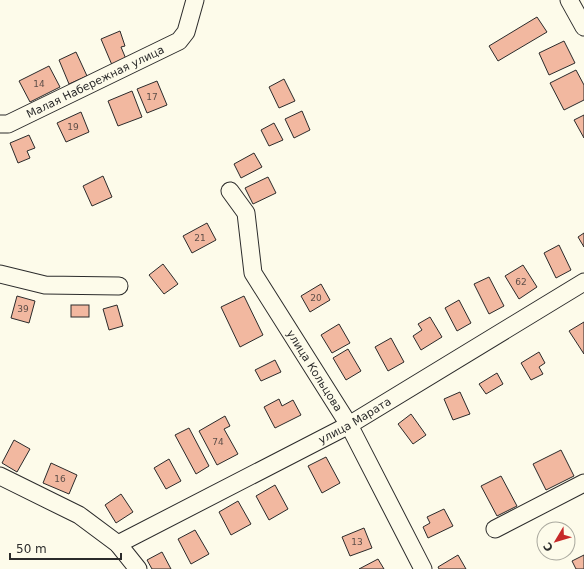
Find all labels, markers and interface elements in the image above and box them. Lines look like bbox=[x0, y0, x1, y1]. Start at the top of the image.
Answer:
street label: Малая Набережная улица bbox=[24, 43, 166, 121]
house number: 14 bbox=[33, 79, 45, 89]
house number: 17 bbox=[146, 92, 158, 102]
house number: 19 bbox=[67, 122, 79, 132]
house number: 21 bbox=[194, 233, 206, 243]
house number: 62 bbox=[515, 277, 527, 287]
house number: 20 bbox=[310, 293, 322, 303]
house number: 39 bbox=[17, 304, 29, 314]
street label: улица Кольцова bbox=[284, 327, 345, 414]
street label: улица Марата bbox=[316, 395, 393, 446]
house number: 74 bbox=[212, 437, 224, 447]
house number: 16 bbox=[54, 474, 66, 484]
north arrow bbox=[536, 521, 576, 561]
scale bar bbox=[10, 535, 121, 561]
house number: 13 bbox=[351, 537, 363, 547]
text: С bbox=[541, 540, 556, 554]
text: 50 m bbox=[16, 542, 47, 556]

